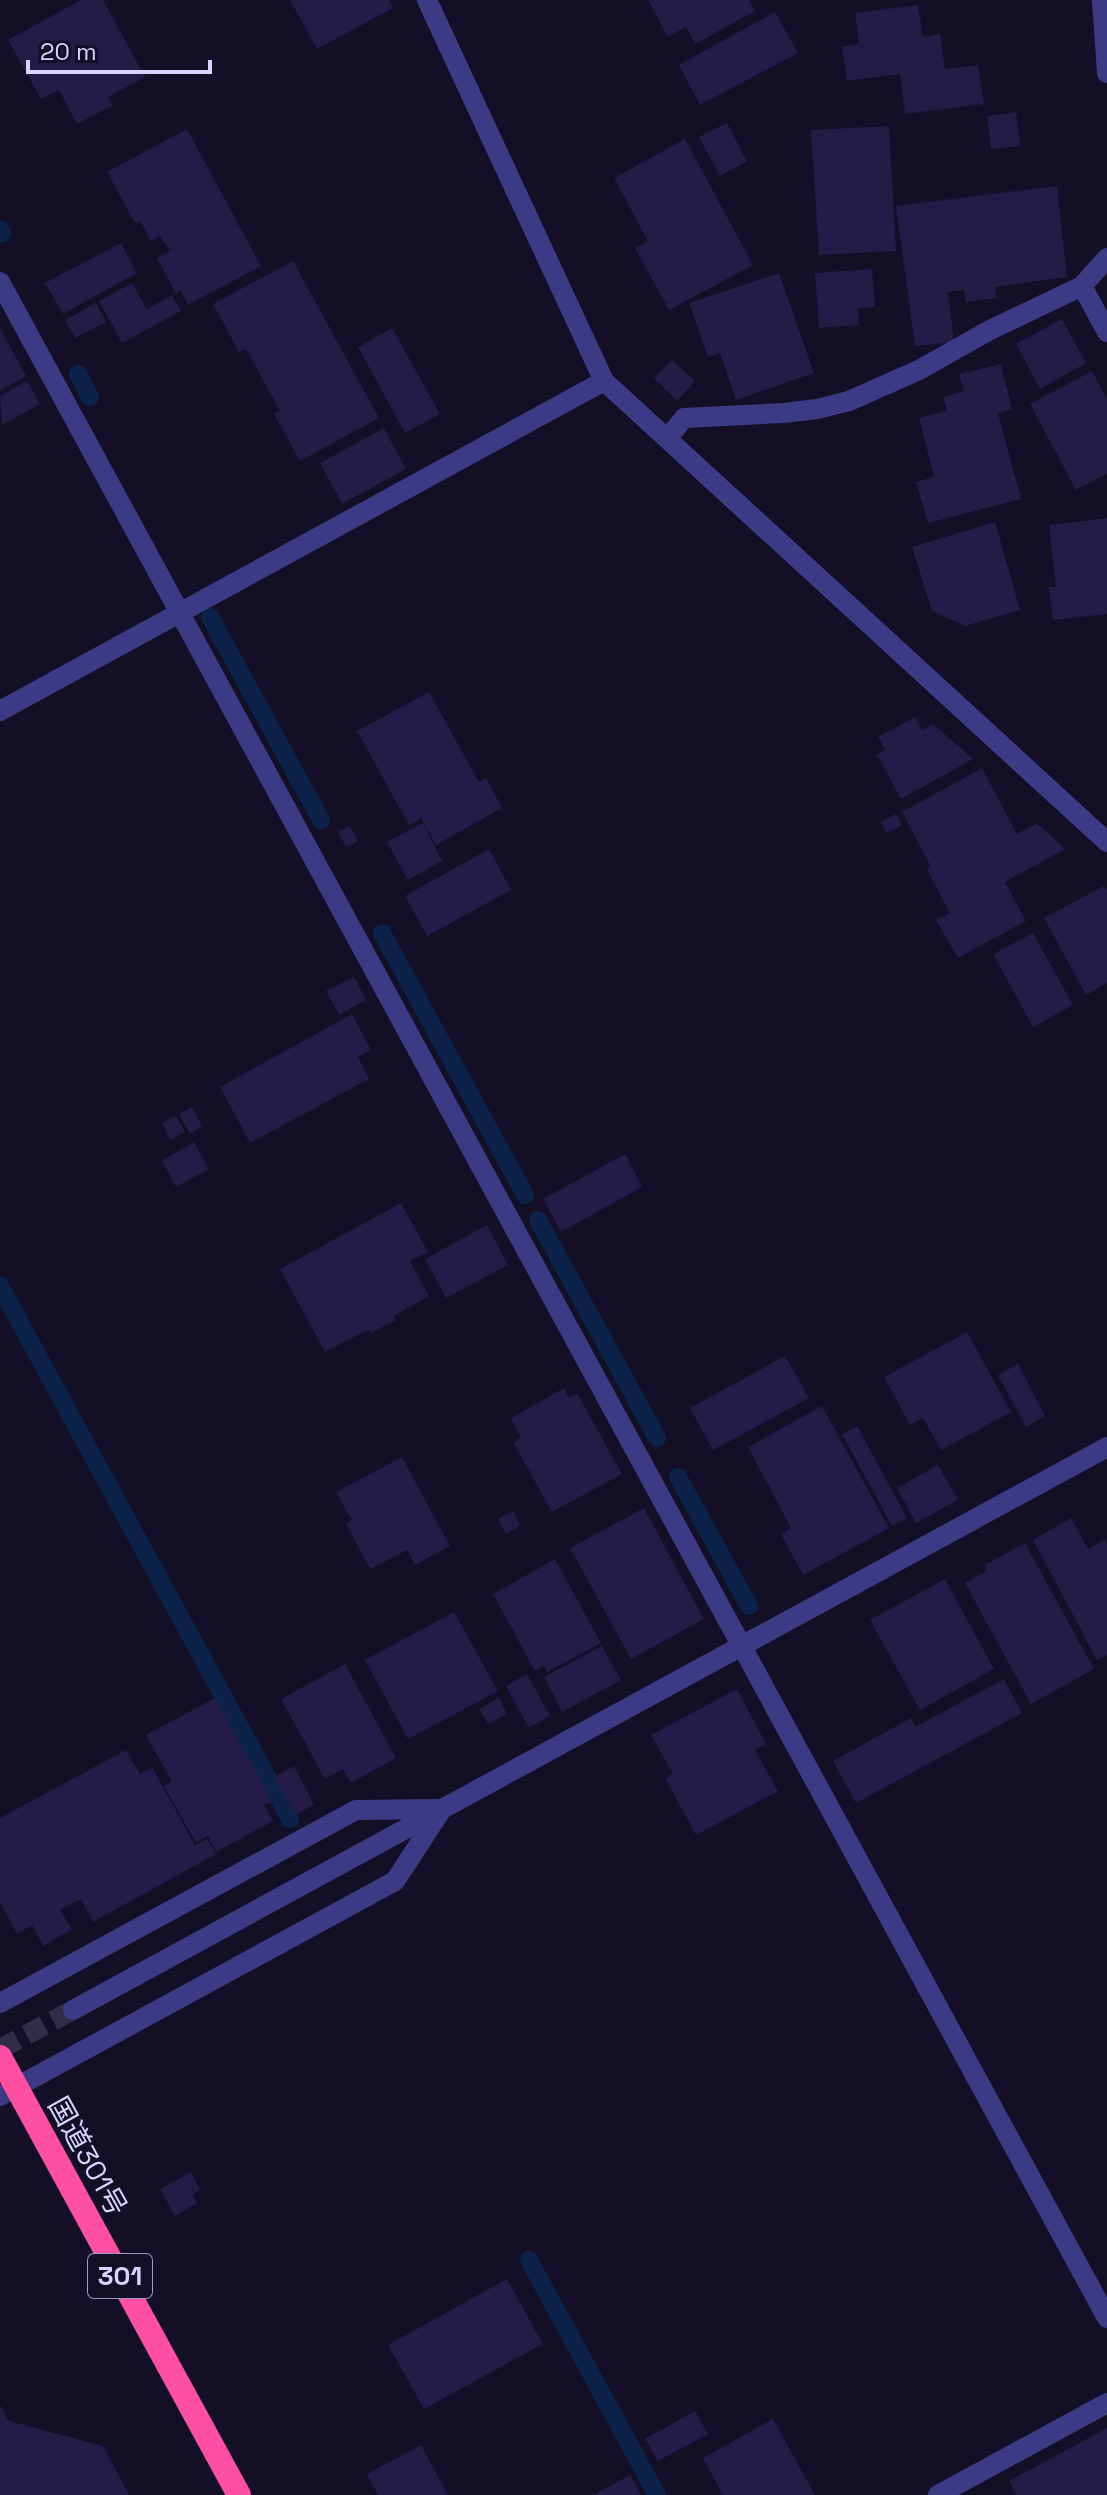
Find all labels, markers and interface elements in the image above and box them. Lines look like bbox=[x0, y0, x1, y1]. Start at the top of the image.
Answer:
scale bar bbox=[28, 24, 210, 74]
text: 20 m bbox=[40, 36, 97, 67]
street label: 国道301号 bbox=[41, 2090, 135, 2222]
road number: 301 bbox=[88, 2254, 152, 2298]

